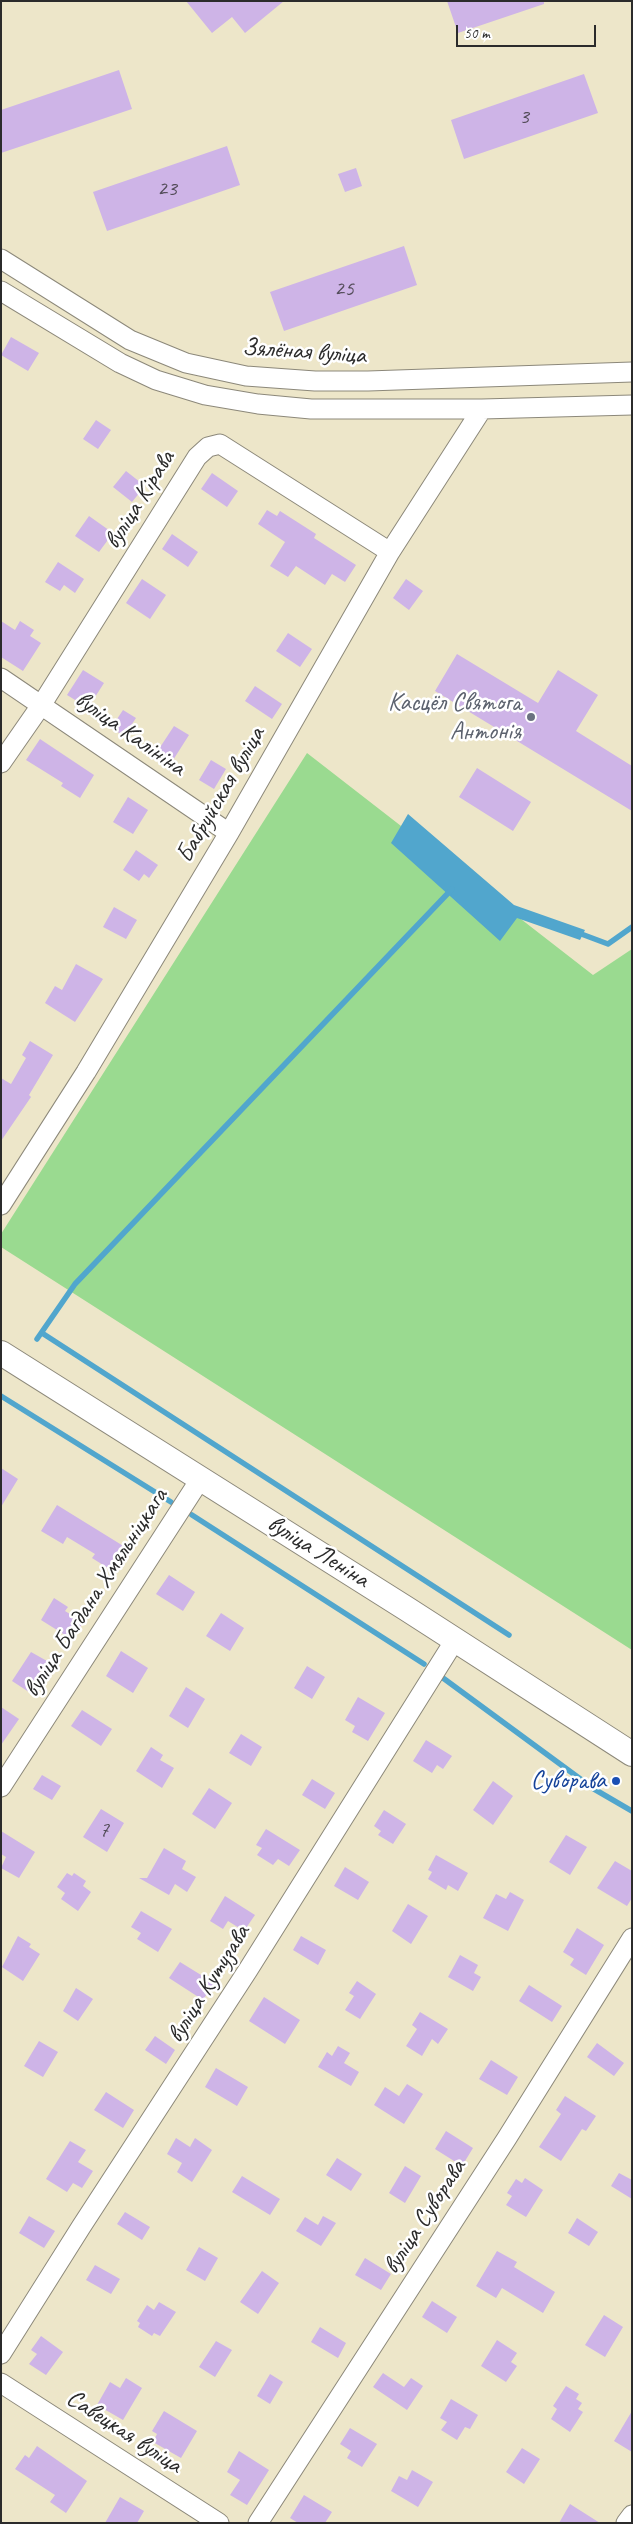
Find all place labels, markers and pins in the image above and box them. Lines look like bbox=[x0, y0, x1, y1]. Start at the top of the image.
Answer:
place label: Касцёл Святога Антонія bbox=[388, 688, 521, 747]
marker: Касцёл Святога Антонія bbox=[525, 711, 537, 723]
place label: Суворава bbox=[531, 1766, 606, 1796]
marker: Суворава bbox=[610, 1775, 622, 1787]

